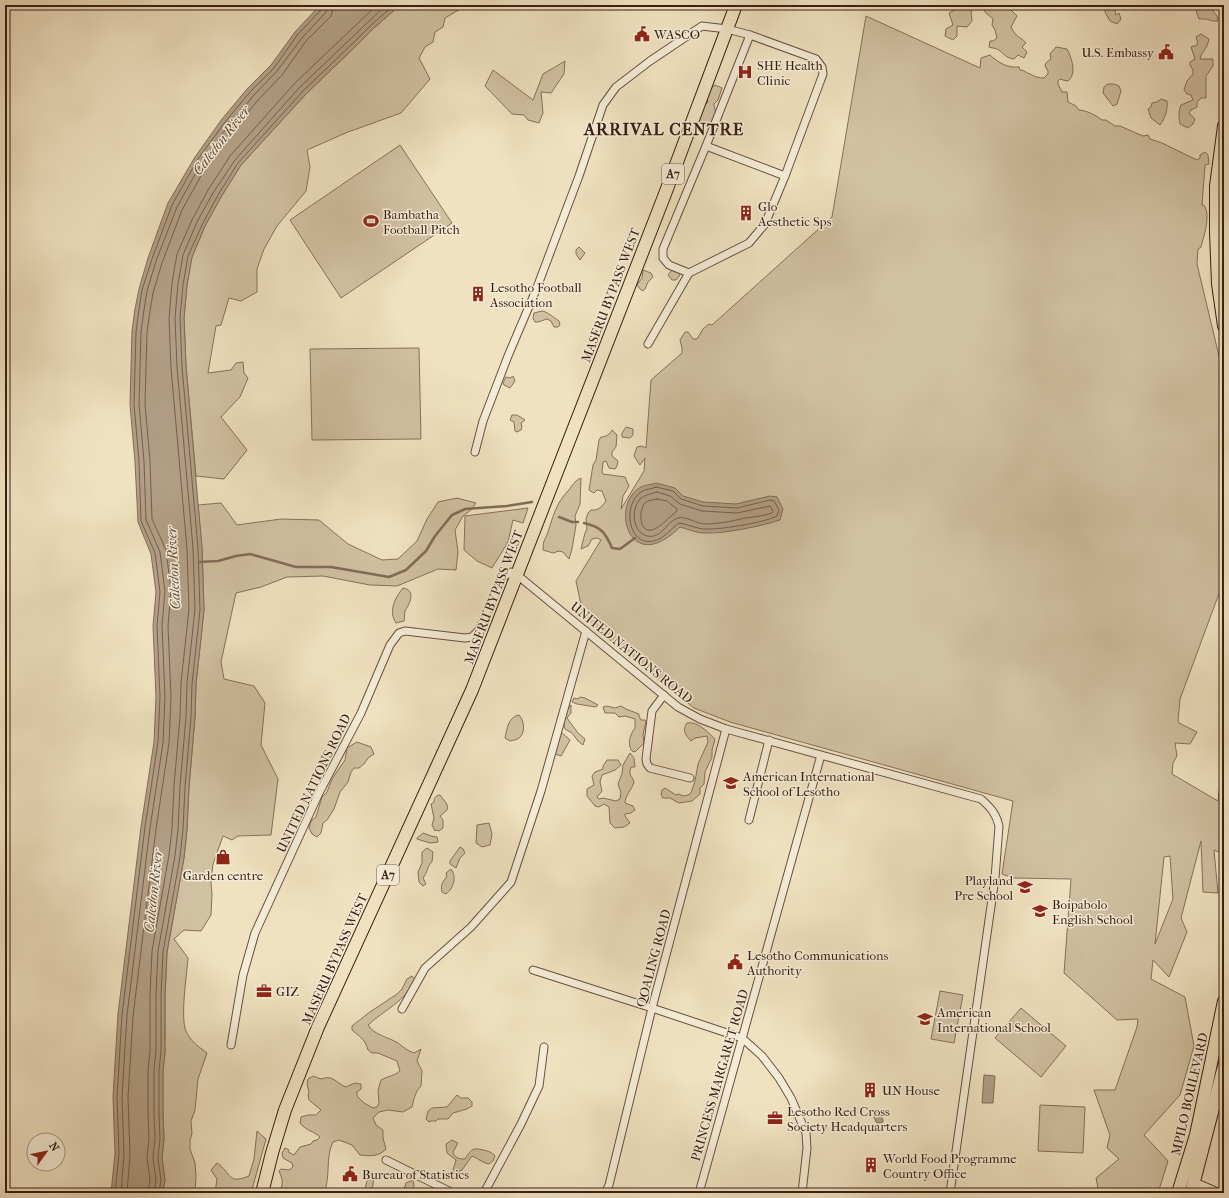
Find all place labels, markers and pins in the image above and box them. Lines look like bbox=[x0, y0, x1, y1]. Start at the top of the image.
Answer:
public building icon: WASCO bbox=[633, 25, 651, 43]
place label: WASCO bbox=[653, 27, 700, 42]
public building icon: U.S. Embassy bbox=[1157, 43, 1175, 61]
place label: U.S. Embassy bbox=[1081, 45, 1155, 60]
place label: SHE Health Clinic bbox=[757, 58, 823, 88]
hospital icon: SHE Health Clinic bbox=[736, 63, 754, 81]
place label: Glo Aesthetic Sps bbox=[757, 199, 832, 229]
building icon: Glo Aesthetic Sps bbox=[737, 204, 755, 222]
place label: Bambatha Football Pitch bbox=[383, 207, 460, 237]
sports icon: Bambatha Football Pitch bbox=[362, 212, 380, 230]
place label: Lesotho Football Association bbox=[489, 280, 582, 310]
building icon: Lesotho Football Association bbox=[469, 285, 487, 303]
place label: American International School of Lesotho bbox=[742, 769, 875, 799]
school or university icon: American International School of Lesotho bbox=[722, 774, 740, 792]
shop icon: Garden centre bbox=[214, 848, 232, 866]
place label: Garden centre bbox=[183, 868, 264, 883]
place label: Playland Pre School bbox=[954, 873, 1014, 903]
school or university icon: Playland Pre School bbox=[1016, 878, 1034, 896]
place label: Boipabolo English School bbox=[1052, 897, 1133, 927]
school or university icon: Boipabolo English School bbox=[1031, 902, 1049, 920]
place label: Lesotho Communications Authority bbox=[746, 948, 889, 978]
public building icon: Lesotho Communications Authority bbox=[726, 953, 744, 971]
office icon: GIZ bbox=[255, 982, 273, 1000]
place label: GIZ bbox=[276, 984, 299, 999]
place label: American International School bbox=[936, 1005, 1051, 1035]
school or university icon: American International School bbox=[916, 1010, 934, 1028]
building icon: UN House bbox=[861, 1081, 879, 1099]
place label: UN House bbox=[882, 1083, 941, 1098]
place label: Lesotho Red Cross Society Headquarters bbox=[787, 1104, 908, 1134]
office icon: Lesotho Red Cross Society Headquarters bbox=[766, 1109, 784, 1127]
place label: World Food Programme Country Office bbox=[882, 1151, 1017, 1181]
building icon: World Food Programme Country Office bbox=[862, 1156, 880, 1174]
public building icon: Bureau of Statistics bbox=[341, 1165, 359, 1183]
place label: Bureau of Statistics bbox=[362, 1167, 469, 1182]

